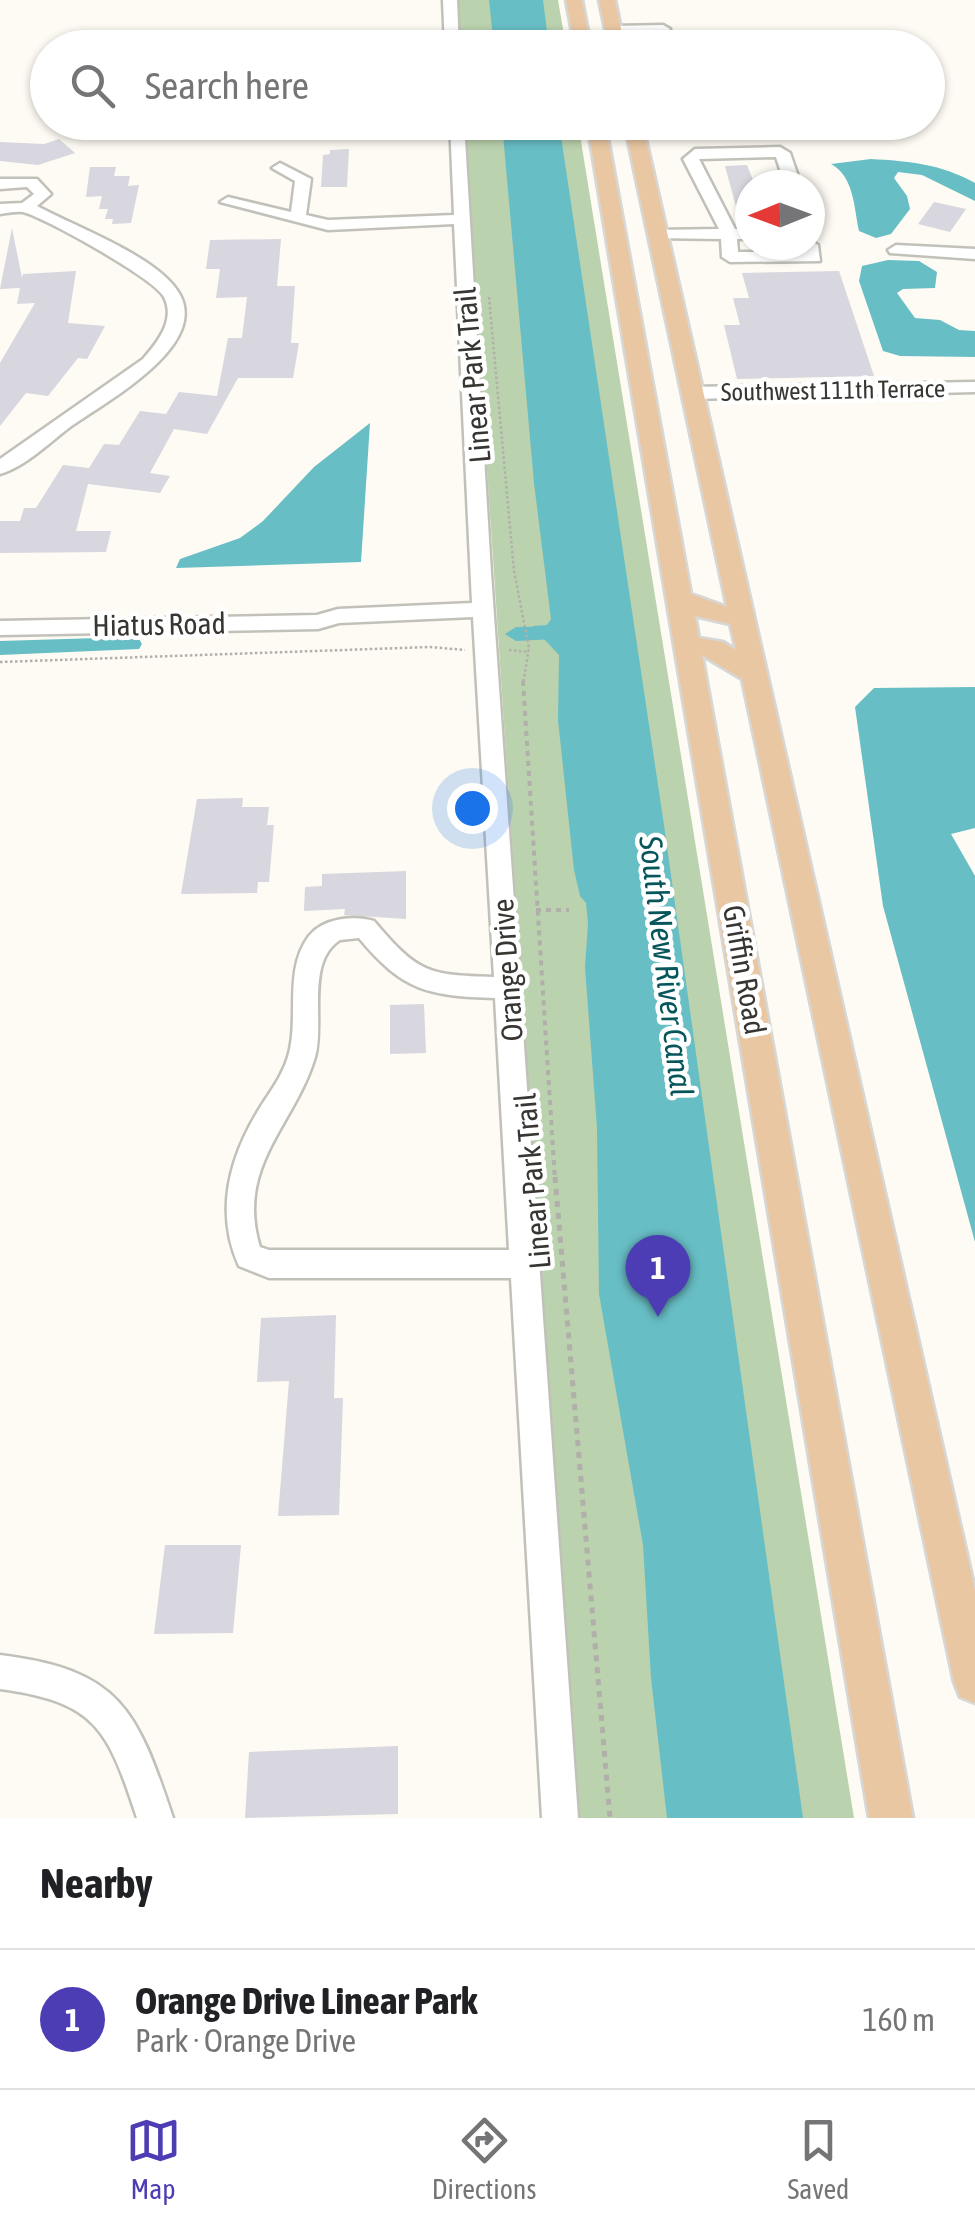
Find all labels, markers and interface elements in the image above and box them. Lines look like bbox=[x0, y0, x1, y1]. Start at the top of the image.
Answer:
search box bbox=[30, 30, 945, 140]
icon: search bbox=[65, 58, 120, 113]
text: Search here bbox=[145, 64, 309, 107]
north arrow bbox=[735, 170, 825, 260]
street label: Linear Park Trail bbox=[447, 286, 497, 464]
street label: Southwest 111th Terrace bbox=[721, 374, 945, 406]
street label: Hiatus Road bbox=[92, 606, 226, 642]
your location bbox=[447, 783, 498, 834]
water label: South New River Canal bbox=[632, 832, 701, 1098]
street label: Orange Drive bbox=[485, 898, 529, 1042]
street label: Griffin Road bbox=[717, 902, 773, 1037]
street label: Linear Park Trail bbox=[507, 1092, 557, 1270]
pin: 1 bbox=[626, 1234, 690, 1317]
text: Nearby bbox=[40, 1859, 153, 1907]
text: Orange Drive Linear Park bbox=[135, 1979, 477, 2022]
text: 1 bbox=[65, 2001, 80, 2038]
text: 160 m bbox=[862, 2001, 935, 2038]
text: Park · Orange Drive bbox=[135, 2022, 356, 2059]
tab: Map bbox=[126, 2113, 181, 2205]
tab: Directions bbox=[432, 2113, 536, 2205]
tab: Saved bbox=[788, 2113, 849, 2205]

